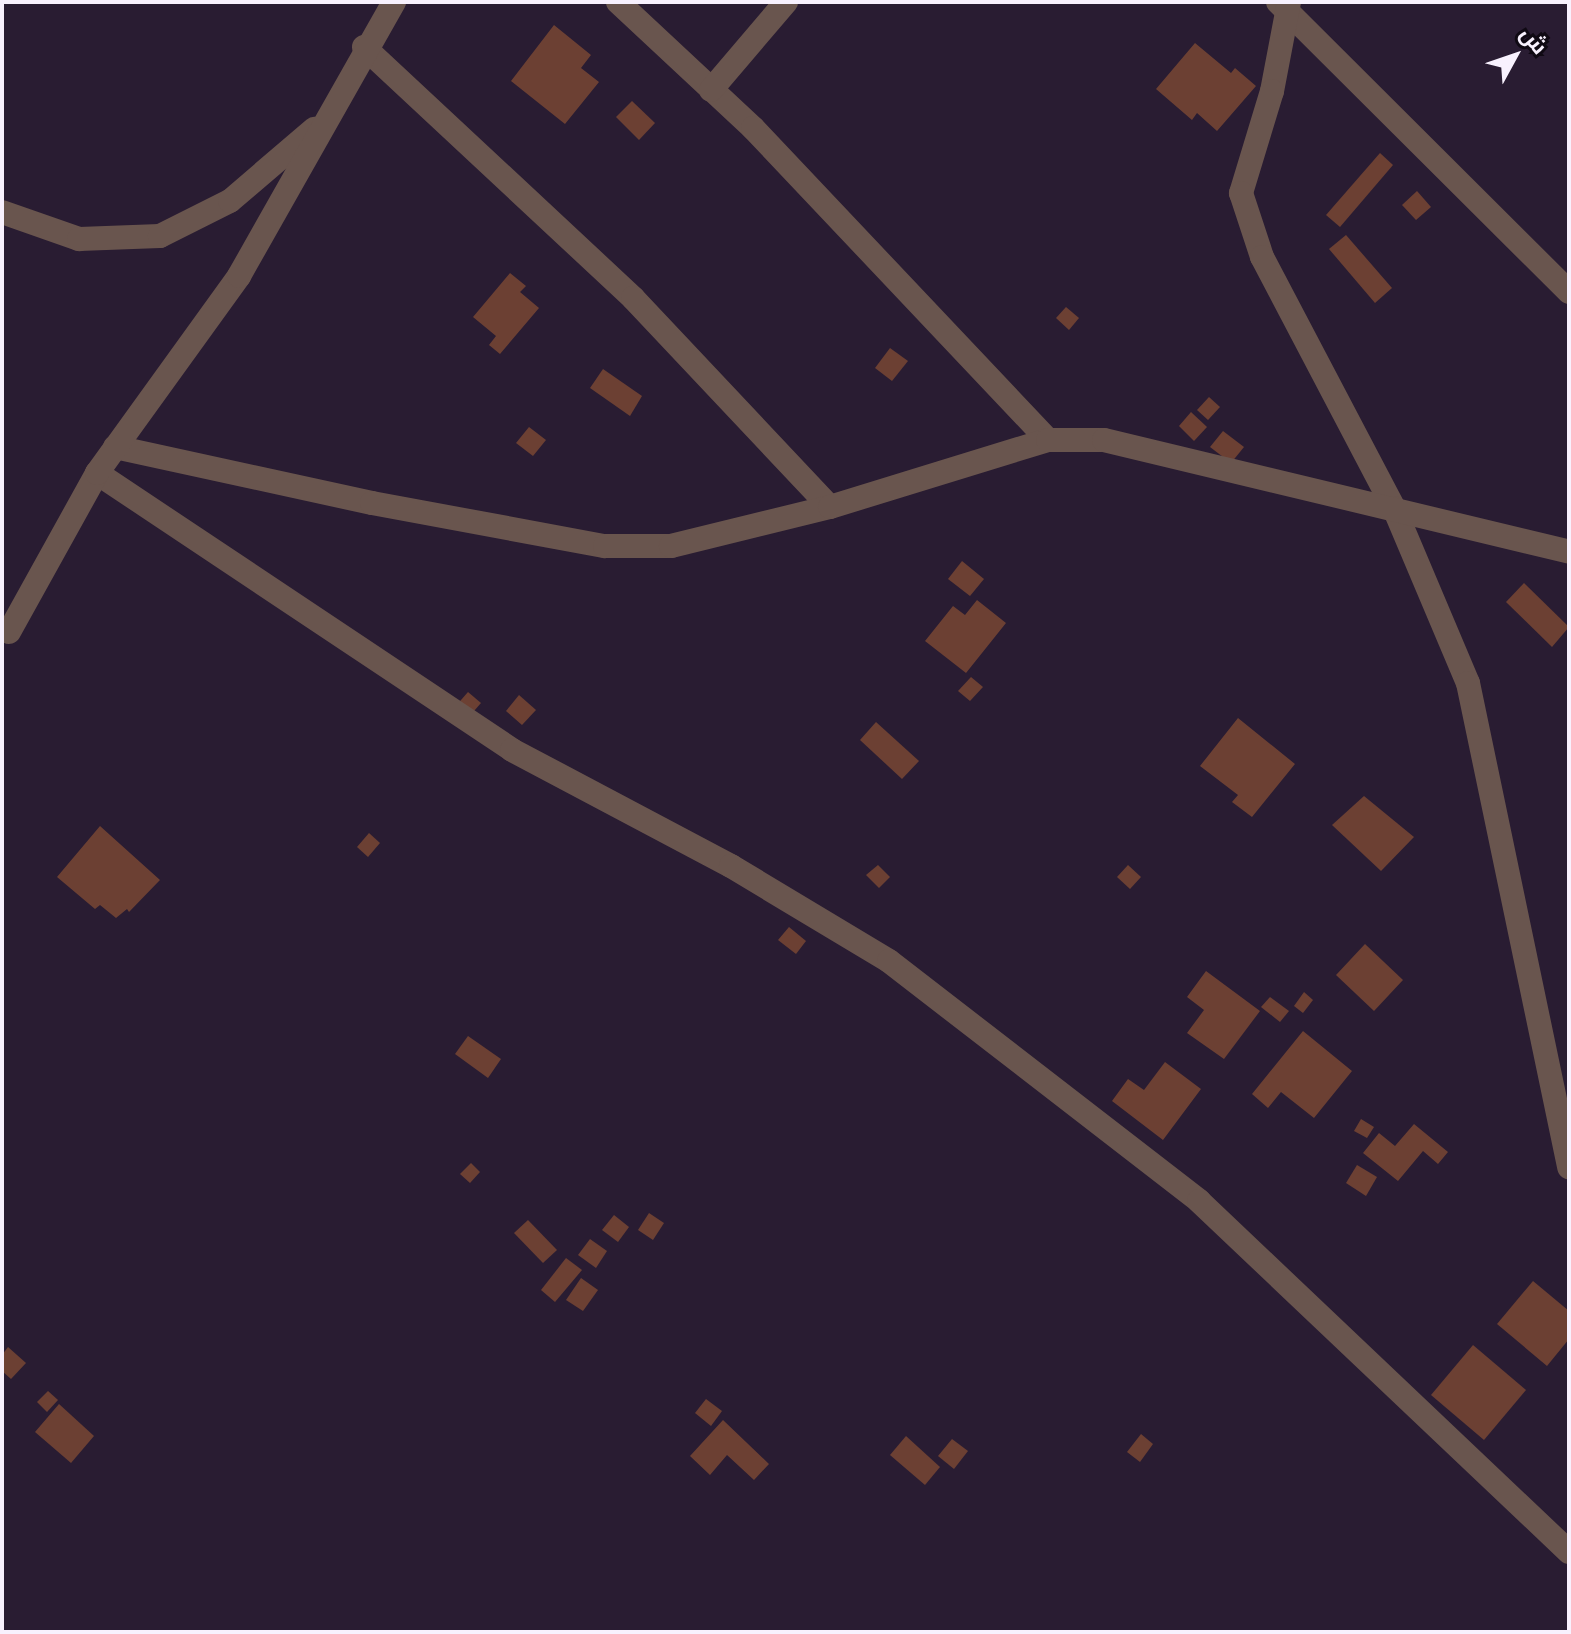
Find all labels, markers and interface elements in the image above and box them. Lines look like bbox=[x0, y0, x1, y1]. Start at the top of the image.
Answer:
north arrow bbox=[1475, 16, 1555, 96]
text: ش bbox=[1514, 21, 1552, 60]

